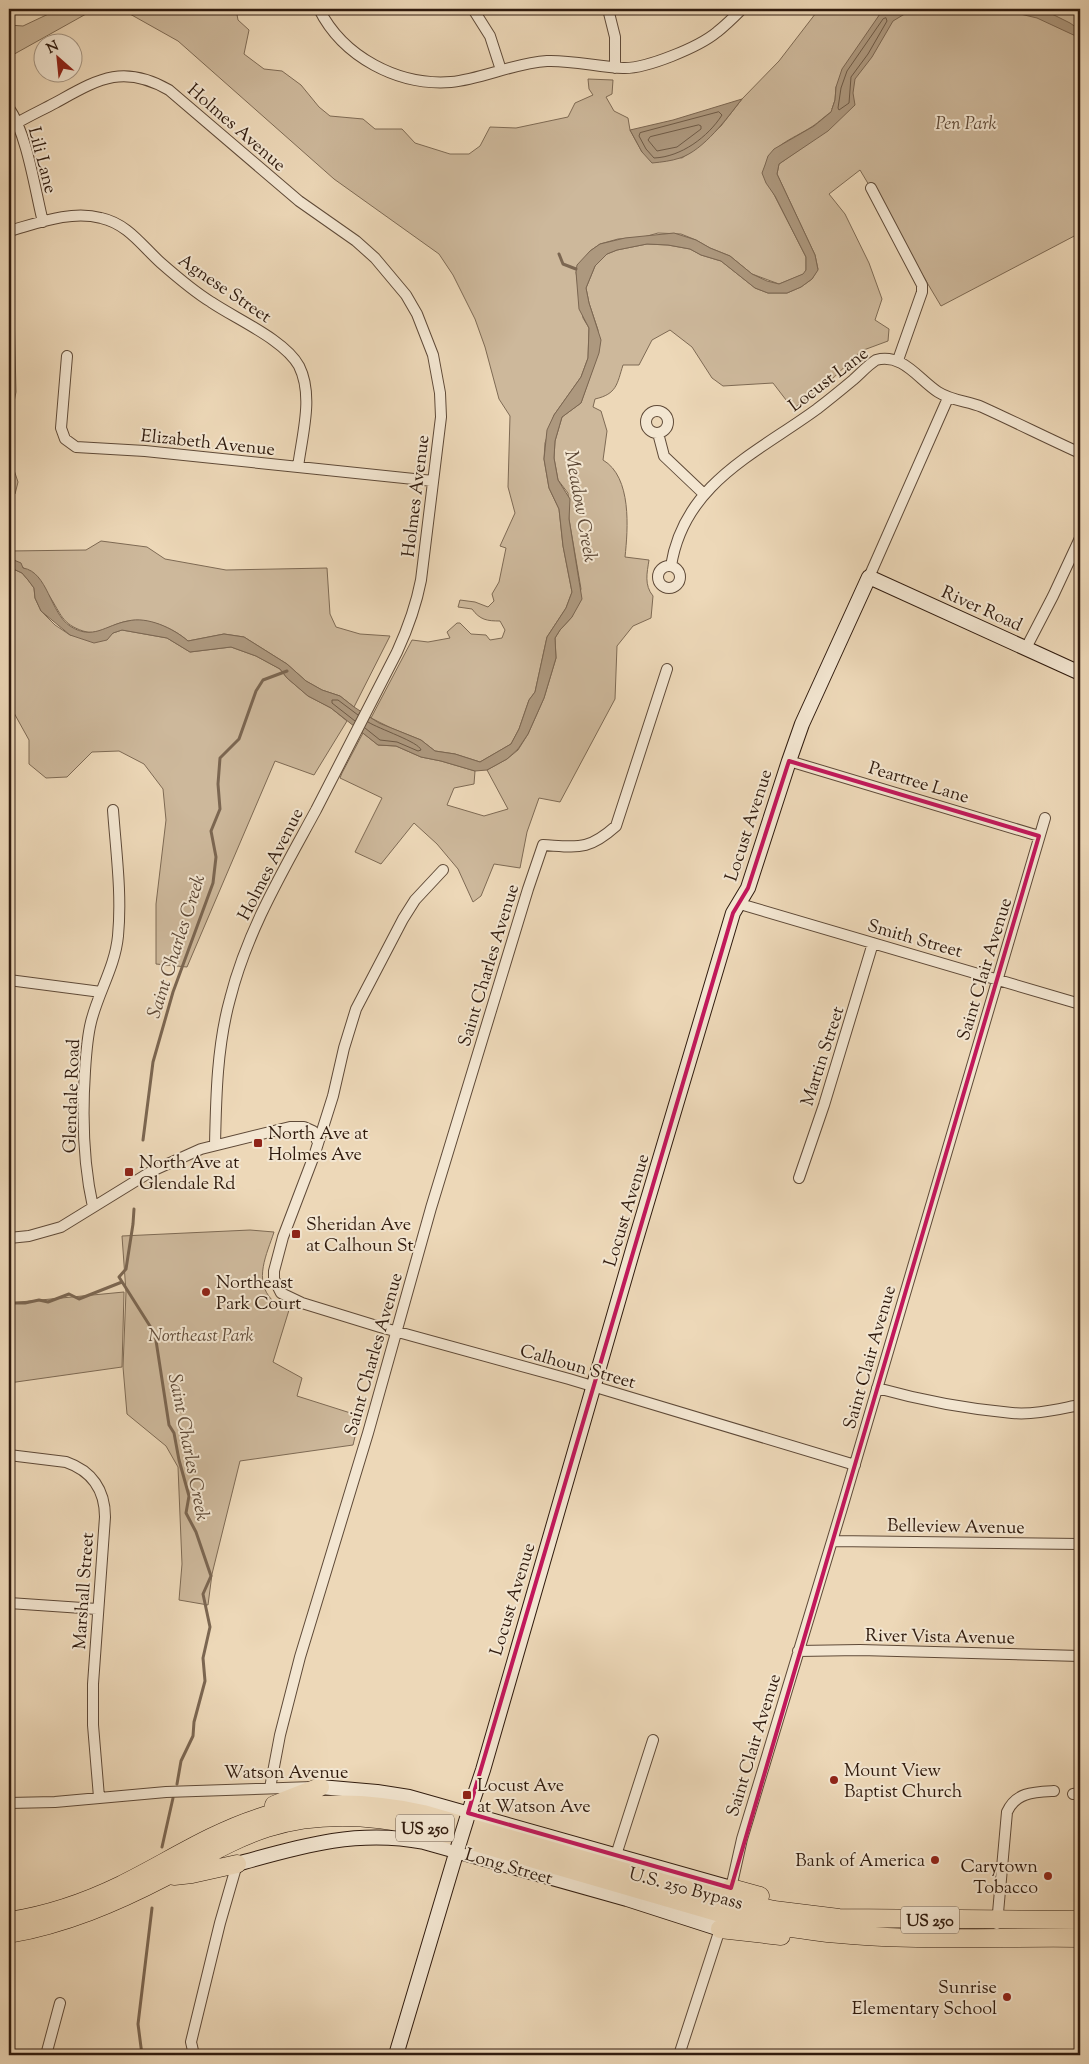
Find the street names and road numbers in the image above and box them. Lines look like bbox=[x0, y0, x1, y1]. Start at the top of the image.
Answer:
street label: Holmes Avenue bbox=[181, 78, 291, 179]
street label: Lili Lane bbox=[20, 124, 62, 197]
street label: Agnese Street bbox=[172, 249, 276, 331]
street label: Locust Lane bbox=[784, 342, 875, 419]
street label: Elizabeth Avenue bbox=[139, 424, 276, 464]
street label: Holmes Avenue bbox=[397, 434, 437, 559]
street label: River Road bbox=[936, 580, 1026, 639]
street label: Peartree Lane bbox=[865, 756, 972, 812]
street label: Locust Avenue bbox=[720, 766, 780, 885]
street label: Holmes Avenue bbox=[232, 804, 311, 926]
street label: Saint Charles Avenue bbox=[453, 881, 527, 1050]
street label: Saint Clair Avenue bbox=[952, 895, 1020, 1044]
street label: Smith Street bbox=[864, 914, 965, 966]
street label: Martin Street bbox=[796, 1003, 852, 1110]
street label: Glendale Road bbox=[58, 1038, 88, 1154]
street label: Locust Avenue bbox=[598, 1151, 657, 1270]
street label: Saint Charles Avenue bbox=[339, 1270, 411, 1439]
street label: Saint Clair Avenue bbox=[838, 1283, 904, 1432]
street label: Calhoun Street bbox=[517, 1339, 638, 1397]
street label: Belleview Avenue bbox=[887, 1514, 1025, 1542]
street label: Marshall Street bbox=[68, 1532, 102, 1651]
street label: Locust Avenue bbox=[484, 1540, 543, 1659]
street label: River Vista Avenue bbox=[865, 1624, 1015, 1652]
street label: Saint Clair Avenue bbox=[721, 1671, 789, 1820]
street label: Watson Avenue bbox=[224, 1761, 348, 1787]
road number: US 250 bbox=[396, 1815, 454, 1842]
street label: Long Street bbox=[461, 1843, 555, 1893]
street label: U.S. 250 Bypass bbox=[625, 1862, 746, 1918]
road number: US 250 bbox=[901, 1906, 959, 1934]

